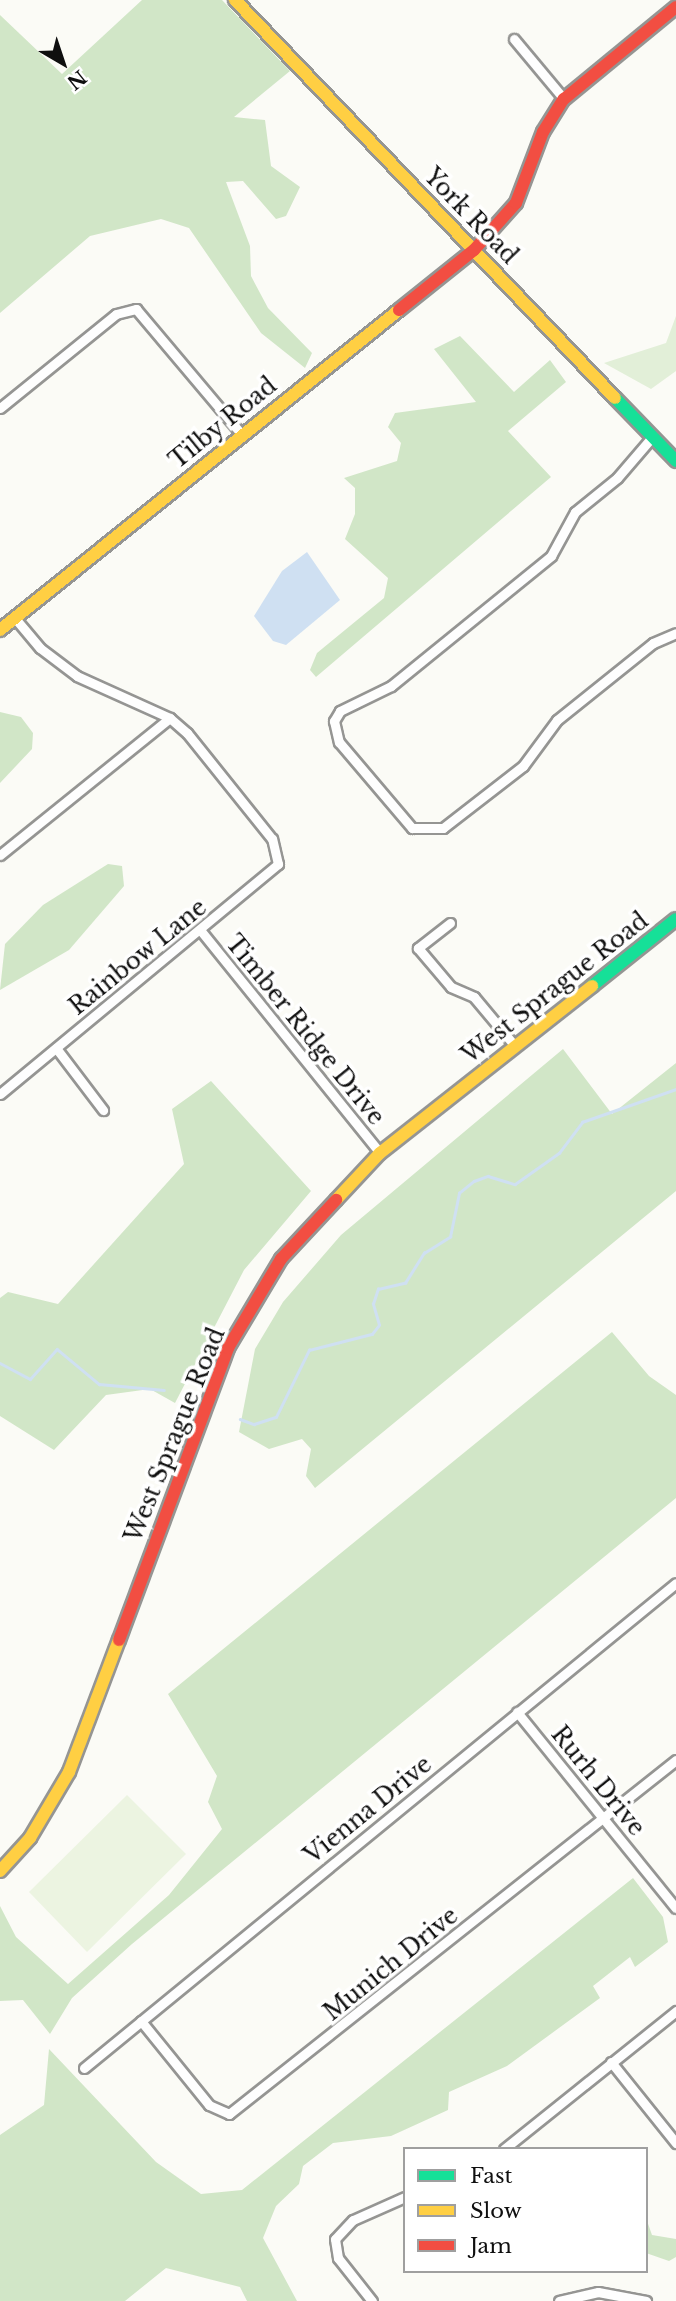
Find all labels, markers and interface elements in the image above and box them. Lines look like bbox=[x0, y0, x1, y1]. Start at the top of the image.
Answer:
north arrow bbox=[28, 28, 98, 98]
text: N bbox=[62, 65, 91, 94]
street label: York Road bbox=[419, 162, 523, 270]
street label: Tilby Road bbox=[164, 371, 282, 475]
street label: Rainbow Lane bbox=[64, 893, 212, 1021]
street label: West Sprague Road bbox=[457, 907, 653, 1069]
street label: Timber Ridge Drive bbox=[220, 929, 390, 1131]
street label: West Sprague Road bbox=[119, 1324, 231, 1546]
street label: Rurh Drive bbox=[546, 1721, 650, 1841]
street label: Vienna Drive bbox=[299, 1750, 437, 1870]
street label: Munich Drive bbox=[319, 1902, 463, 2026]
legend bbox=[403, 2147, 648, 2273]
text: Fast bbox=[470, 2163, 512, 2189]
text: Slow bbox=[470, 2198, 522, 2224]
text: Jam bbox=[470, 2233, 512, 2259]

